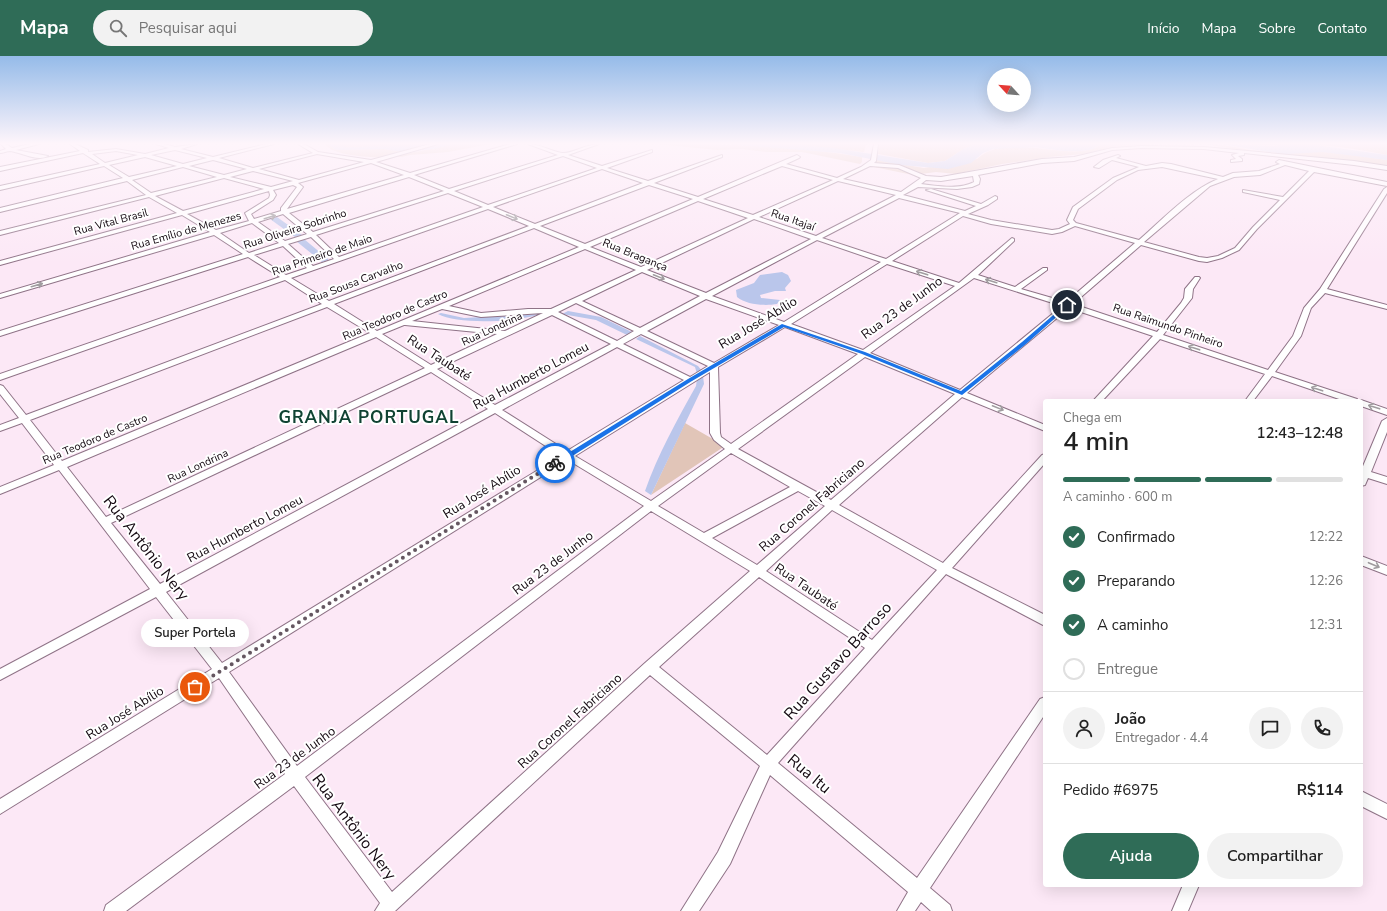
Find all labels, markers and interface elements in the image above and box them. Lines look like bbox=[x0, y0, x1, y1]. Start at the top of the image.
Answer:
search box bbox=[93, 10, 373, 46]
text: Mapa bbox=[20, 15, 69, 41]
icon: search bbox=[107, 17, 129, 39]
text: Pesquisar aqui bbox=[139, 18, 237, 38]
text: Início bbox=[1147, 19, 1179, 38]
text: Mapa bbox=[1201, 19, 1236, 38]
text: Sobre bbox=[1258, 19, 1295, 38]
text: Contato bbox=[1317, 19, 1367, 38]
north arrow bbox=[987, 68, 1031, 112]
map controls bbox=[987, 68, 1031, 112]
street label: Rua Vital Brasil bbox=[72, 205, 151, 239]
street label: Rua Oliveira Sobrinho bbox=[242, 205, 348, 253]
street label: Rua Itajaí bbox=[769, 205, 818, 235]
street label: Rua Emílio de Menezes bbox=[129, 208, 243, 254]
one-way arrow bbox=[263, 213, 276, 220]
one-way arrow bbox=[506, 214, 518, 222]
street label: Rua Primeiro de Maio bbox=[270, 231, 374, 279]
street label: Rua Bragança bbox=[600, 235, 670, 275]
street label: Rua Sousa Carvalho bbox=[307, 257, 405, 307]
one-way arrow bbox=[915, 269, 928, 276]
street label: Rua 23 de Junho bbox=[858, 272, 946, 344]
one-way arrow bbox=[652, 274, 664, 281]
one-way arrow bbox=[985, 277, 997, 285]
one-way arrow bbox=[31, 281, 44, 288]
street label: Rua Teodoro de Castro bbox=[340, 286, 450, 344]
pin bbox=[1050, 288, 1084, 322]
street label: Rua José Abílio bbox=[715, 292, 801, 354]
icon: home bbox=[1056, 294, 1078, 316]
street label: Rua Raimundo Pinheiro bbox=[1111, 300, 1225, 352]
street label: Rua Londrina bbox=[459, 308, 525, 350]
street label: Rua Taubaté bbox=[403, 331, 475, 386]
street label: Rua Humberto Lomeu bbox=[470, 338, 592, 414]
one-way arrow bbox=[1188, 344, 1201, 351]
one-way arrow bbox=[1311, 385, 1324, 392]
one-way arrow bbox=[1368, 403, 1380, 411]
one-way arrow bbox=[991, 405, 1003, 413]
district label: GRANJA PORTUGAL bbox=[278, 406, 460, 429]
text: Chega em bbox=[1063, 409, 1122, 427]
street label: Rua Teodoro de Castro bbox=[40, 410, 150, 468]
text: 12:43–12:48 bbox=[1256, 423, 1343, 443]
text: 4 min bbox=[1063, 424, 1129, 459]
courier bbox=[535, 443, 575, 483]
street label: Rua Londrina bbox=[165, 445, 231, 487]
icon: bike bbox=[544, 452, 566, 474]
street label: Rua Coronel Fabriciano bbox=[755, 454, 869, 556]
street label: Rua José Abílio bbox=[440, 461, 524, 523]
text: A caminho · 600 m bbox=[1063, 488, 1172, 506]
street label: Rua Antônio Nery bbox=[98, 491, 195, 606]
street label: Rua Humberto Lomeu bbox=[184, 491, 306, 567]
icon: check bbox=[1063, 526, 1085, 548]
street label: Rua 23 de Junho bbox=[509, 527, 597, 599]
text: Confirmado bbox=[1097, 527, 1175, 547]
text: 12:22 bbox=[1309, 528, 1343, 546]
street label: Rua Taubaté bbox=[771, 559, 841, 615]
one-way arrow bbox=[1368, 562, 1380, 570]
icon: check bbox=[1063, 570, 1085, 592]
text: Preparando bbox=[1097, 571, 1175, 591]
text: 12:26 bbox=[1309, 572, 1343, 590]
street label: Rua Gustavo Barroso bbox=[779, 597, 897, 725]
icon: check bbox=[1063, 614, 1085, 636]
text: A caminho bbox=[1097, 615, 1168, 635]
text: 12:31 bbox=[1309, 616, 1343, 634]
callout: Super Portela bbox=[141, 619, 249, 647]
text: Super Portela bbox=[154, 624, 236, 642]
text: Entregue bbox=[1097, 659, 1158, 679]
street label: Rua Coronel Fabriciano bbox=[514, 669, 626, 773]
pin bbox=[178, 670, 212, 704]
icon: bag bbox=[184, 676, 206, 698]
street label: Rua José Abílio bbox=[83, 682, 167, 744]
button: person bbox=[1063, 707, 1105, 749]
button: chat bbox=[1249, 707, 1291, 749]
button: phone bbox=[1301, 707, 1343, 749]
text: João bbox=[1115, 709, 1146, 729]
street label: Rua 23 de Junho bbox=[251, 722, 339, 794]
text: Entregador · 4.4 bbox=[1115, 729, 1208, 747]
street label: Rua Itu bbox=[782, 749, 836, 799]
street label: Rua Antônio Nery bbox=[307, 769, 402, 885]
text: Pedido #6975 bbox=[1063, 780, 1158, 800]
text: R$114 bbox=[1297, 780, 1343, 800]
button: Ajuda bbox=[1063, 833, 1199, 879]
button: Compartilhar bbox=[1207, 833, 1343, 879]

